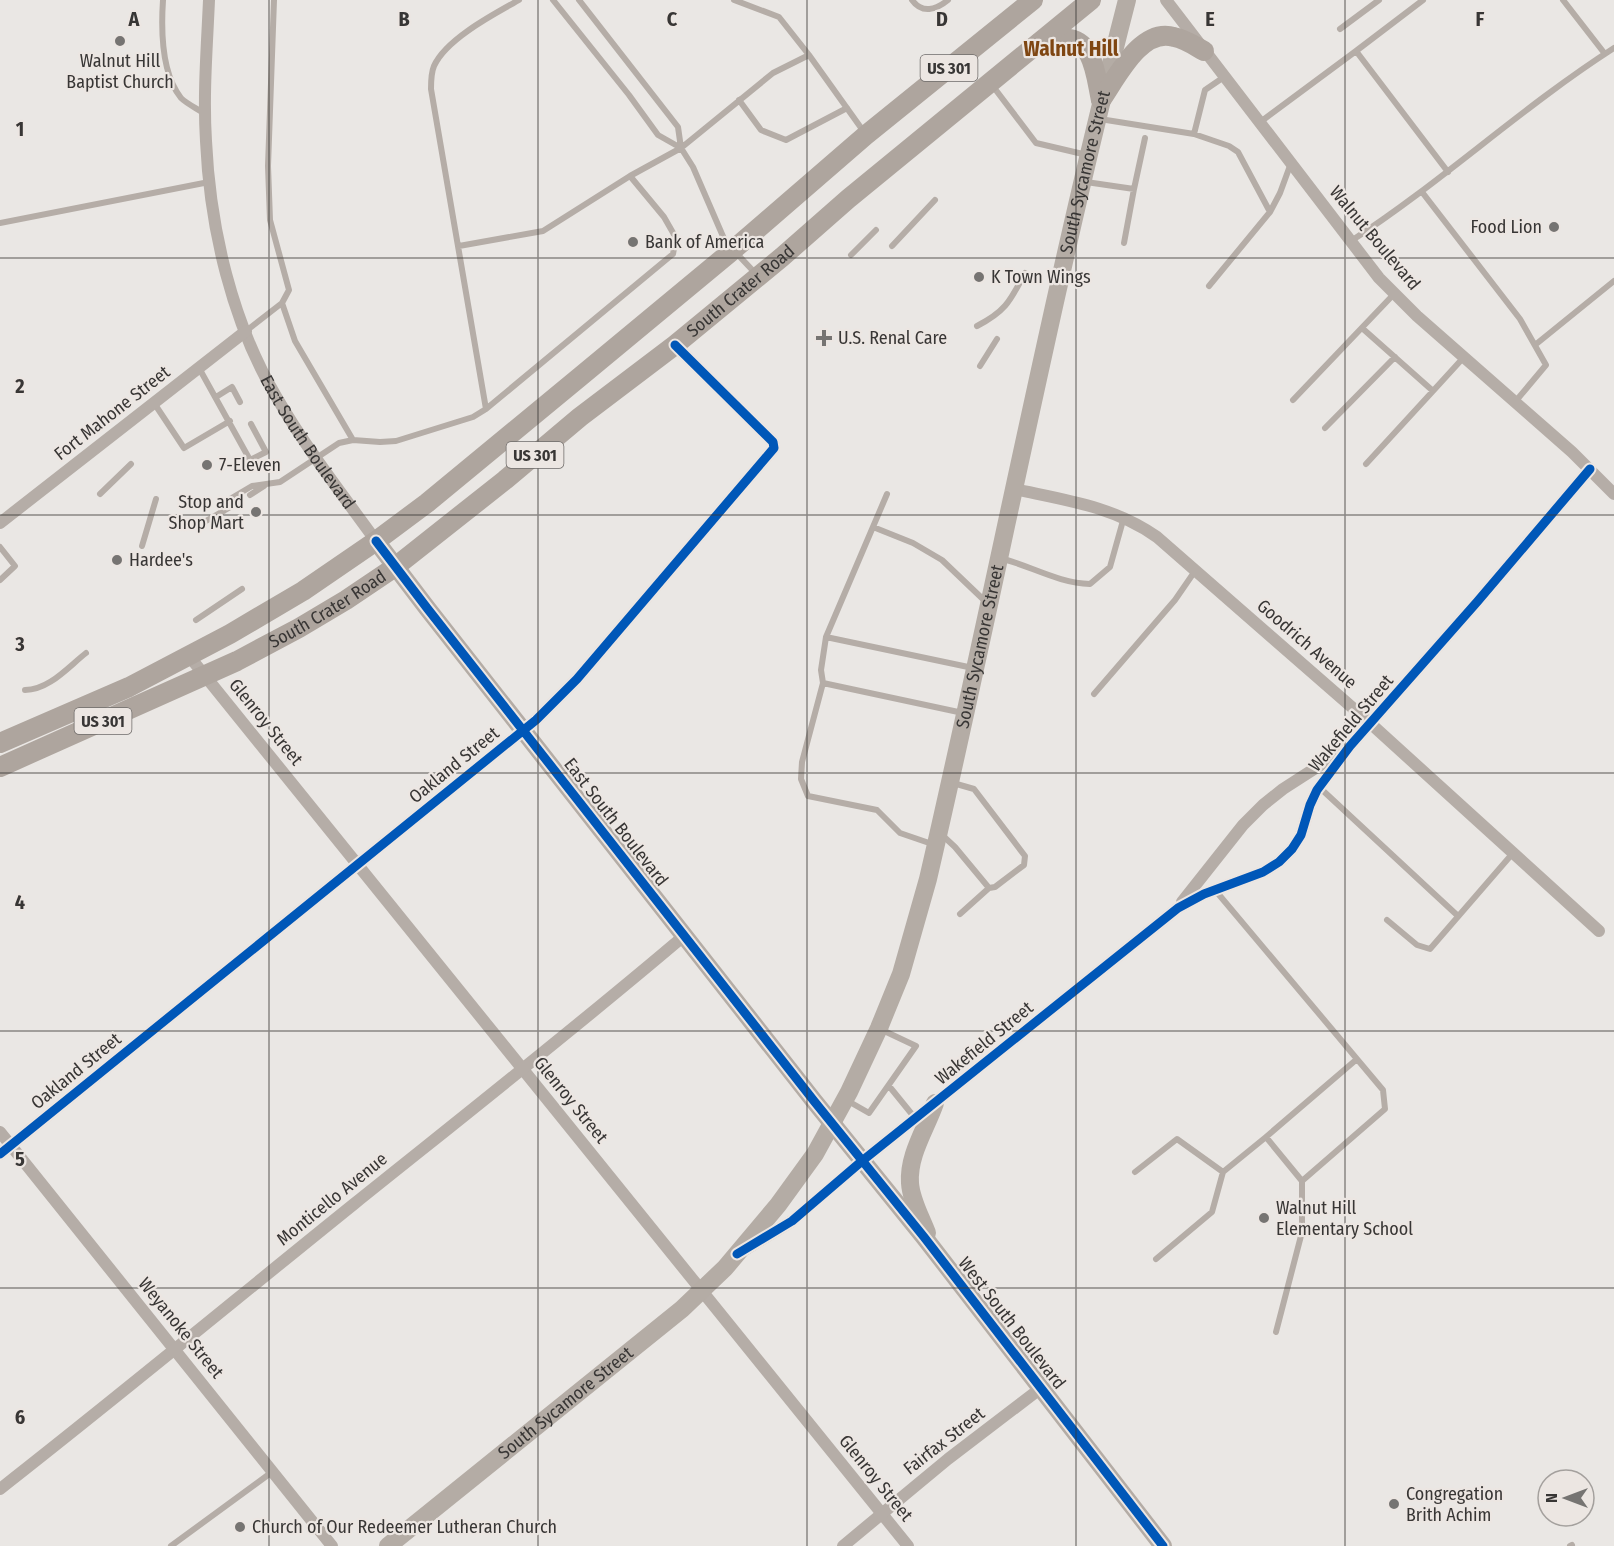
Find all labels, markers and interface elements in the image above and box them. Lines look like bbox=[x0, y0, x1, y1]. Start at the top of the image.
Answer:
text: A bbox=[128, 7, 141, 31]
text: B bbox=[398, 7, 410, 31]
text: C bbox=[667, 7, 678, 31]
text: D bbox=[936, 7, 948, 31]
text: E bbox=[1205, 7, 1215, 31]
text: F bbox=[1476, 7, 1485, 31]
marker: Walnut Hill Baptist Church bbox=[113, 34, 127, 48]
district label: Walnut Hill bbox=[1024, 36, 1119, 62]
place label: Walnut Hill Baptist Church bbox=[66, 50, 174, 93]
road number: US 301 bbox=[920, 55, 978, 81]
street label: South Sycamore Street bbox=[1055, 88, 1115, 256]
text: 1 bbox=[16, 117, 24, 141]
street label: Walnut Boulevard bbox=[1325, 181, 1425, 295]
place label: Food Lion bbox=[1470, 216, 1542, 238]
marker: Food Lion bbox=[1547, 220, 1561, 234]
place label: Bank of America bbox=[645, 231, 765, 253]
marker: Bank of America bbox=[626, 235, 640, 249]
street label: South Crater Road bbox=[682, 240, 799, 342]
place label: K Town Wings bbox=[991, 266, 1091, 288]
marker: K Town Wings bbox=[972, 270, 986, 284]
place label: U.S. Renal Care bbox=[838, 327, 947, 349]
marker: U.S. Renal Care bbox=[815, 329, 833, 347]
street label: Fort Mahone Street bbox=[50, 361, 174, 465]
street label: East South Boulevard bbox=[255, 371, 360, 514]
text: 2 bbox=[14, 374, 25, 398]
road number: US 301 bbox=[506, 442, 564, 468]
place label: 7-Eleven bbox=[219, 454, 281, 476]
marker: 7-Eleven bbox=[200, 458, 214, 472]
place label: Stop and Shop Mart bbox=[169, 491, 244, 534]
marker: Stop and Shop Mart bbox=[249, 505, 263, 519]
place label: Hardee's bbox=[129, 549, 193, 571]
marker: Hardee's bbox=[110, 553, 124, 567]
street label: South Sycamore Street bbox=[951, 562, 1008, 731]
street label: South Crater Road bbox=[265, 565, 390, 653]
street label: Goodrich Avenue bbox=[1253, 595, 1362, 693]
text: 3 bbox=[14, 632, 25, 656]
street label: Wakefield Street bbox=[1304, 670, 1398, 776]
street label: Glenroy Street bbox=[224, 674, 308, 770]
road number: US 301 bbox=[74, 708, 132, 734]
street label: Oakland Street bbox=[405, 722, 504, 808]
street label: East South Boulevard bbox=[559, 754, 673, 890]
text: 4 bbox=[15, 890, 25, 914]
street label: Wakefield Street bbox=[930, 997, 1038, 1089]
street label: Oakland Street bbox=[27, 1028, 126, 1114]
street label: Glenroy Street bbox=[529, 1052, 613, 1148]
text: 5 bbox=[15, 1147, 25, 1171]
street label: Monticello Avenue bbox=[272, 1148, 392, 1250]
place label: Walnut Hill Elementary School bbox=[1276, 1197, 1413, 1240]
marker: Walnut Hill Elementary School bbox=[1257, 1211, 1271, 1225]
street label: West South Boulevard bbox=[954, 1253, 1070, 1393]
street label: Weyanoke Street bbox=[134, 1273, 228, 1383]
street label: South Sycamore Street bbox=[494, 1342, 638, 1464]
street label: Fairfax Street bbox=[899, 1402, 989, 1479]
text: 6 bbox=[15, 1405, 25, 1429]
street label: Glenroy Street bbox=[834, 1430, 918, 1526]
north arrow bbox=[1536, 1468, 1596, 1528]
place label: Congregation Brith Achim bbox=[1406, 1483, 1503, 1526]
text: N bbox=[1542, 1493, 1561, 1503]
marker: Congregation Brith Achim bbox=[1387, 1497, 1401, 1511]
place label: Church of Our Redeemer Lutheran Church bbox=[252, 1516, 557, 1538]
marker: Church of Our Redeemer Lutheran Church bbox=[233, 1520, 247, 1534]

